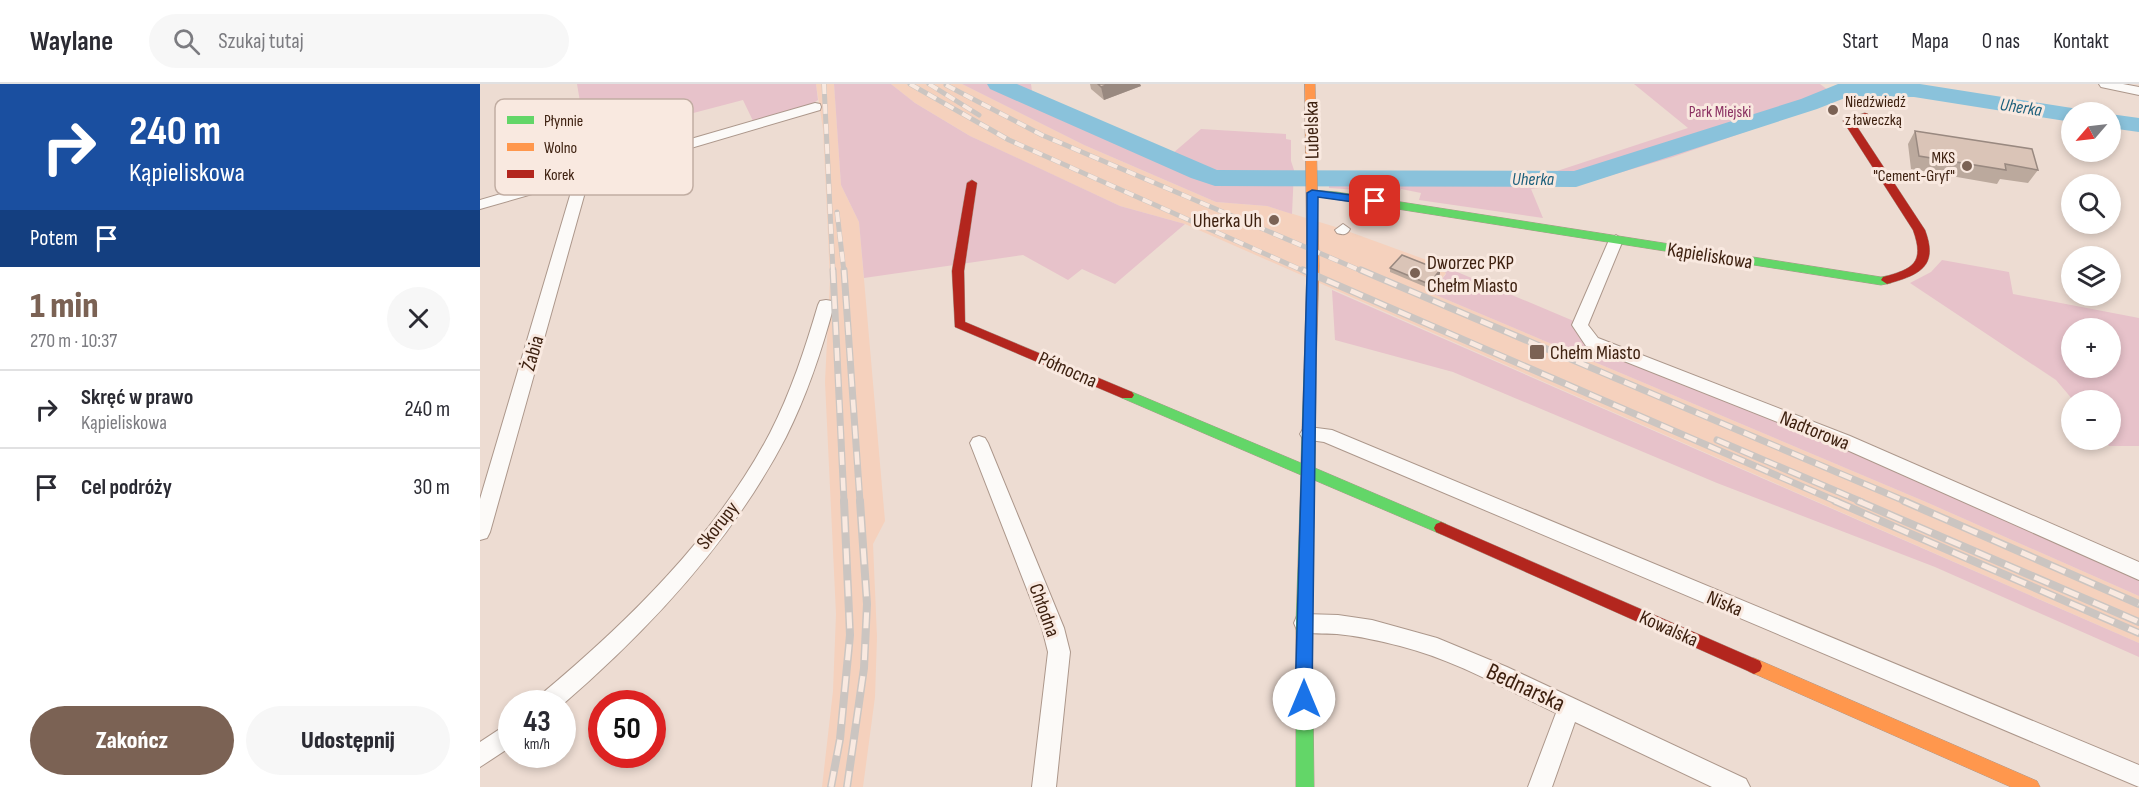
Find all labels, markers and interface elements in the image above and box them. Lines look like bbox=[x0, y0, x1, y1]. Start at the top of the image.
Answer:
search box bbox=[149, 14, 569, 68]
text: Waylane bbox=[30, 25, 113, 58]
icon: search bbox=[170, 25, 203, 58]
text: Szukaj tutaj bbox=[218, 28, 304, 55]
text: Start bbox=[1842, 29, 1879, 54]
text: Mapa bbox=[1912, 29, 1949, 54]
text: O nas bbox=[1982, 29, 2020, 54]
text: Kontakt bbox=[2053, 29, 2109, 54]
place label: Niedźwiedź z ławeczką bbox=[1845, 93, 1906, 130]
water label: Uherka bbox=[1998, 94, 2044, 121]
legend bbox=[495, 99, 693, 195]
street label: Lubelska bbox=[1299, 101, 1325, 159]
north arrow bbox=[2061, 102, 2121, 162]
map controls bbox=[2061, 102, 2121, 450]
park label: Park Miejski bbox=[1689, 103, 1751, 122]
marker: Niedźwiedź z ławeczką bbox=[1826, 103, 1840, 117]
text: 240 m bbox=[129, 106, 221, 157]
icon: right bbox=[30, 108, 108, 186]
text: Płynnie bbox=[544, 112, 583, 131]
text: Wolno bbox=[544, 139, 577, 158]
place label: MKS "Cement-Gryf" bbox=[1873, 149, 1955, 186]
text: Kąpieliskowa bbox=[129, 157, 245, 189]
marker: MKS "Cement-Gryf" bbox=[1960, 159, 1974, 173]
text: Korek bbox=[544, 166, 574, 185]
water label: Uherka bbox=[1512, 169, 1555, 190]
button: search bbox=[2061, 174, 2121, 234]
pin bbox=[1349, 175, 1400, 226]
icon: arrive bbox=[1358, 184, 1391, 217]
place label: Uherka Uh bbox=[1193, 209, 1262, 233]
marker: Uherka Uh bbox=[1267, 213, 1281, 227]
icon: arrive bbox=[90, 222, 123, 255]
text: Potem bbox=[30, 225, 78, 252]
street label: Kąpieliskowa bbox=[1666, 237, 1754, 275]
button: layers bbox=[2061, 246, 2121, 306]
place label: Dworzec PKP Chełm Miasto bbox=[1427, 251, 1518, 298]
marker: Dworzec PKP Chełm Miasto bbox=[1408, 266, 1422, 280]
text: 1 min bbox=[30, 285, 98, 328]
button: close bbox=[387, 287, 450, 350]
button: + bbox=[2061, 318, 2121, 378]
text: 270 m · 10:37 bbox=[30, 329, 117, 353]
street label: Żabia bbox=[517, 333, 549, 374]
place label: Chełm Miasto bbox=[1550, 341, 1641, 365]
marker: Chełm Miasto bbox=[1528, 343, 1546, 361]
street label: Północna bbox=[1035, 346, 1101, 393]
text: Skręć w prawo bbox=[81, 384, 193, 411]
button: − bbox=[2061, 390, 2121, 450]
icon: right bbox=[30, 393, 63, 426]
text: 240 m bbox=[404, 396, 450, 423]
street label: Nadtorowa bbox=[1776, 406, 1853, 456]
text: Kąpieliskowa bbox=[81, 411, 167, 435]
icon: arrive bbox=[30, 471, 63, 504]
text: Cel podróży bbox=[81, 474, 172, 501]
text: 30 m bbox=[413, 474, 450, 501]
street label: Skorupy bbox=[692, 497, 744, 554]
street label: Chłodna bbox=[1023, 580, 1065, 640]
street label: Niska bbox=[1703, 586, 1746, 622]
street label: Kowalska bbox=[1635, 605, 1702, 652]
street label: Bednarska bbox=[1482, 657, 1570, 718]
position arrow bbox=[1272, 667, 1336, 731]
speed limit sign: 50 bbox=[588, 690, 666, 768]
text: 43 bbox=[523, 704, 551, 740]
button: Zakończ bbox=[30, 706, 234, 775]
button: Udostępnij bbox=[246, 706, 450, 775]
text: km/h bbox=[524, 735, 550, 754]

